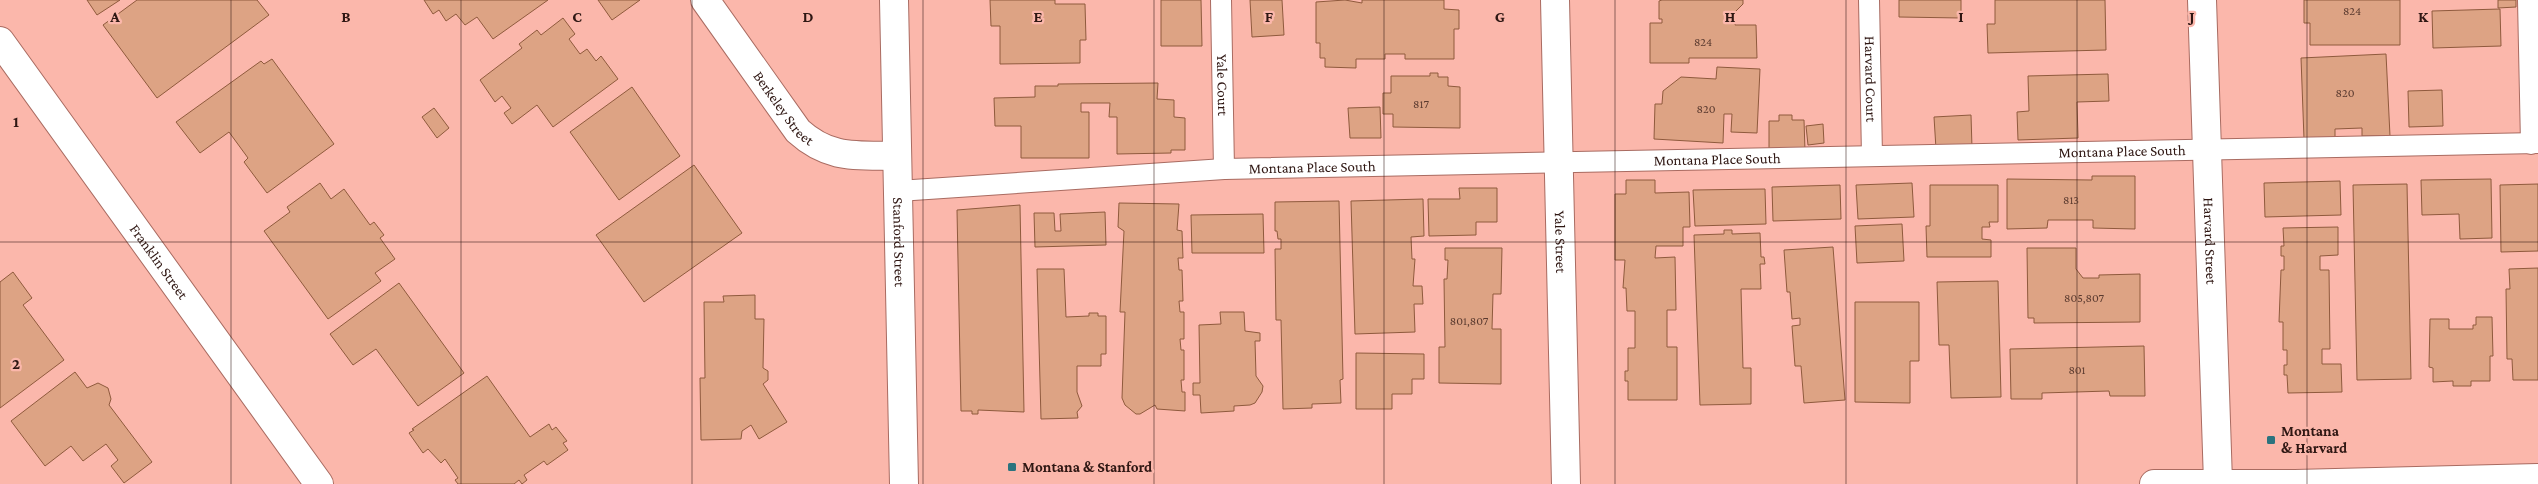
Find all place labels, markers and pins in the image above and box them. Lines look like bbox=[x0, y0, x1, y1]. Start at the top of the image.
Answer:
place label: Montana & Harvard bbox=[2281, 423, 2348, 456]
marker: Montana & Harvard bbox=[2265, 434, 2277, 446]
place label: Montana & Stanford bbox=[1022, 459, 1153, 475]
marker: Montana & Stanford bbox=[1006, 461, 1018, 473]

